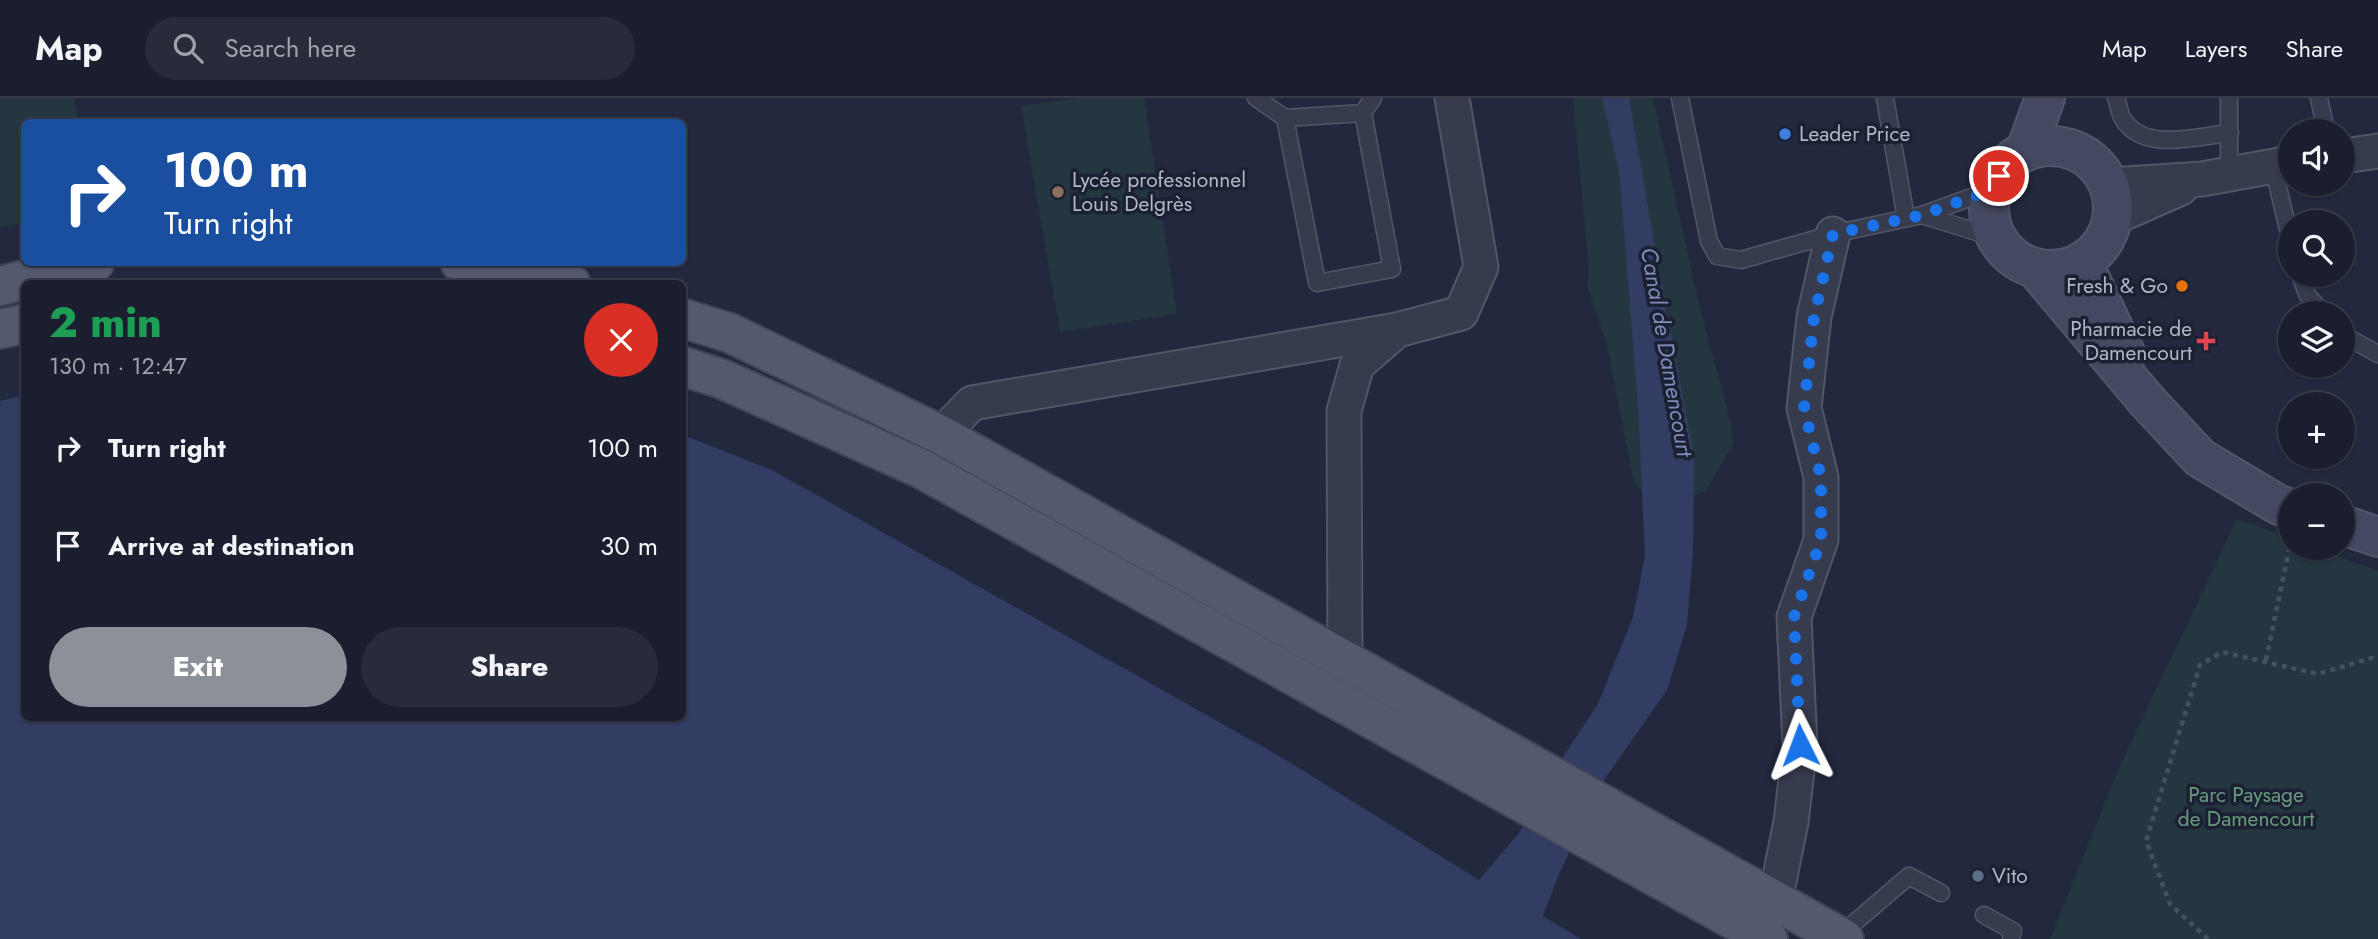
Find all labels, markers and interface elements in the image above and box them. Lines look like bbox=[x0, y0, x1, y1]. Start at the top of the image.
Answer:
search box bbox=[145, 17, 635, 80]
text: Map bbox=[35, 25, 103, 72]
icon: search bbox=[169, 29, 207, 67]
text: Search here bbox=[225, 29, 356, 67]
text: Map bbox=[2102, 31, 2147, 66]
text: Layers bbox=[2185, 31, 2247, 66]
text: Share bbox=[2285, 31, 2343, 66]
place label: Leader Price bbox=[1799, 119, 1910, 149]
map controls bbox=[2278, 119, 2355, 560]
button: sound bbox=[2278, 119, 2355, 196]
marker: Leader Price bbox=[1777, 126, 1793, 142]
text: 100 m bbox=[164, 135, 309, 205]
pin bbox=[1969, 146, 2029, 206]
icon: right bbox=[49, 147, 140, 238]
icon: arrive bbox=[1980, 157, 2018, 195]
place label: Lycée professionnel Louis Delgrès bbox=[1072, 165, 1246, 219]
marker: Lycée professionnel Louis Delgrès bbox=[1050, 184, 1066, 200]
text: Turn right bbox=[164, 200, 293, 246]
button: search bbox=[2278, 210, 2355, 287]
water label: Canal de Damencourt bbox=[1632, 245, 1702, 461]
place label: Fresh & Go bbox=[2066, 271, 2168, 301]
marker: Fresh & Go bbox=[2174, 278, 2190, 294]
text: 2 min bbox=[49, 292, 162, 353]
button: layers bbox=[2278, 301, 2355, 378]
button: close bbox=[584, 303, 658, 377]
place label: Pharmacie de Damencourt bbox=[2070, 314, 2192, 368]
marker: Pharmacie de Damencourt bbox=[2198, 333, 2214, 349]
text: 130 m · 12:47 bbox=[49, 349, 187, 383]
button: + bbox=[2278, 392, 2355, 469]
icon: right bbox=[49, 429, 87, 467]
text: Turn right bbox=[108, 429, 226, 467]
text: 100 m bbox=[587, 429, 658, 467]
button: − bbox=[2278, 483, 2355, 560]
icon: arrive bbox=[49, 527, 87, 565]
text: Arrive at destination bbox=[108, 527, 355, 565]
text: 30 m bbox=[600, 527, 658, 565]
button: Exit bbox=[49, 627, 347, 707]
button: Share bbox=[361, 627, 658, 707]
position arrow bbox=[1763, 708, 1837, 782]
park label: Parc Paysage de Damencourt bbox=[2178, 780, 2314, 834]
place label: Vito bbox=[1992, 861, 2028, 891]
marker: Vito bbox=[1970, 868, 1986, 884]

